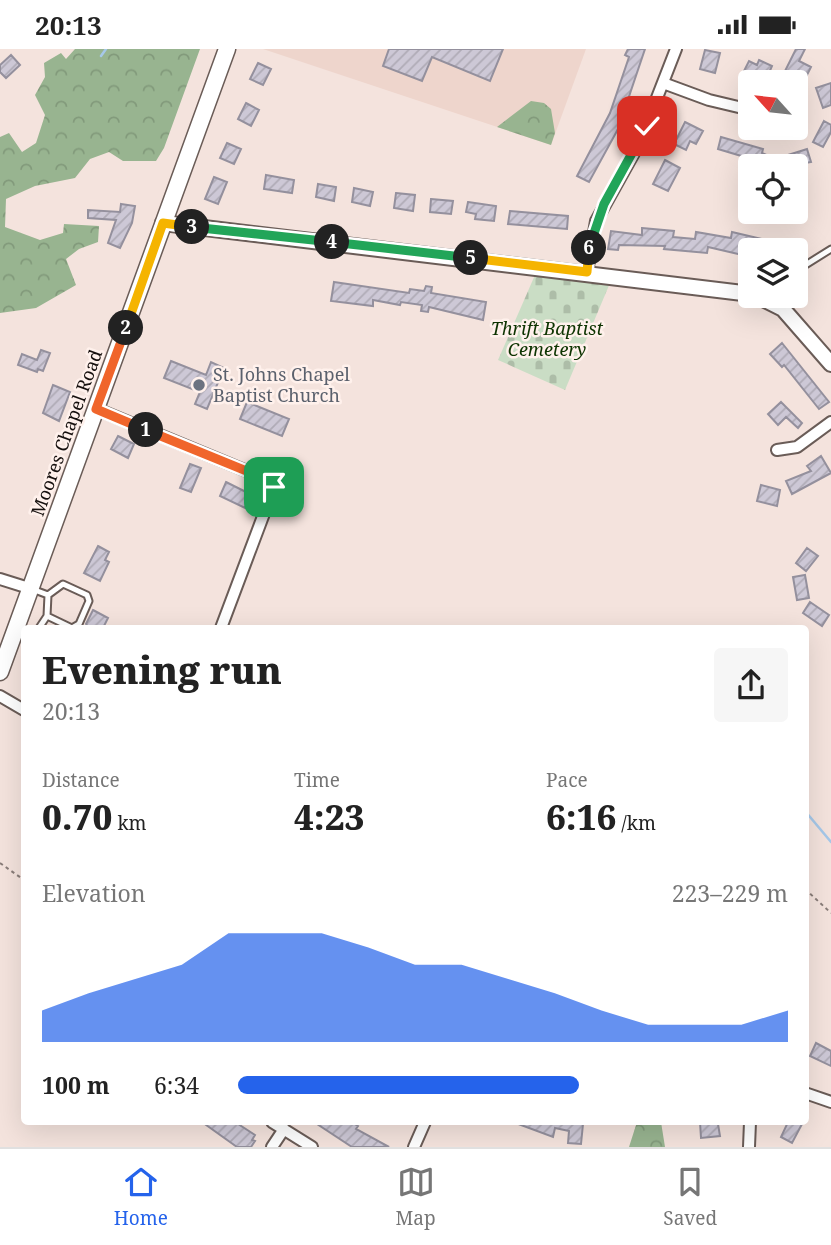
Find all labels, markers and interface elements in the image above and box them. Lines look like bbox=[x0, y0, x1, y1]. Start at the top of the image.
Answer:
text: 20:13 bbox=[35, 7, 102, 43]
north arrow bbox=[738, 70, 808, 140]
map controls bbox=[738, 70, 808, 308]
pin bbox=[617, 96, 677, 156]
icon: check bbox=[628, 107, 666, 145]
button: locate bbox=[738, 154, 808, 224]
pin: 3 bbox=[174, 209, 210, 245]
text: 3 bbox=[186, 213, 197, 239]
pin: 4 bbox=[314, 225, 350, 259]
text: 4 bbox=[326, 228, 337, 254]
pin: 6 bbox=[572, 231, 606, 265]
text: 6 bbox=[583, 234, 594, 260]
button: layers bbox=[738, 238, 808, 308]
pin: 5 bbox=[454, 241, 489, 276]
text: 5 bbox=[465, 244, 476, 270]
pin: 2 bbox=[108, 311, 144, 345]
text: 2 bbox=[120, 314, 131, 340]
park label: Thrift Baptist Cemetery bbox=[491, 316, 604, 361]
street label: Moores Chapel Road bbox=[25, 346, 107, 519]
place label: St. Johns Chapel Baptist Church bbox=[213, 362, 350, 407]
marker: St. Johns Chapel Baptist Church bbox=[191, 377, 207, 393]
pin: 1 bbox=[128, 413, 164, 447]
text: 1 bbox=[140, 416, 151, 442]
pin bbox=[244, 457, 304, 517]
icon: arrive bbox=[255, 468, 293, 506]
text: Evening run bbox=[42, 643, 282, 695]
button: share bbox=[714, 648, 788, 722]
text: 20:13 bbox=[42, 695, 100, 727]
text: Distance bbox=[42, 767, 120, 793]
text: Time bbox=[294, 767, 340, 793]
text: Pace bbox=[546, 767, 588, 793]
text: 0.70 bbox=[42, 793, 112, 840]
text: 4:23 bbox=[294, 793, 364, 840]
text: 6:16 bbox=[546, 793, 616, 840]
text: km bbox=[112, 810, 146, 836]
text: /km bbox=[616, 810, 656, 836]
text: Elevation bbox=[42, 877, 146, 909]
text: 223–229 m bbox=[672, 877, 788, 909]
text: 100 m bbox=[42, 1069, 110, 1101]
text: 6:34 bbox=[154, 1069, 199, 1101]
tab: Home bbox=[114, 1163, 168, 1231]
tab: Map bbox=[396, 1163, 436, 1231]
tab: Saved bbox=[663, 1163, 717, 1231]

